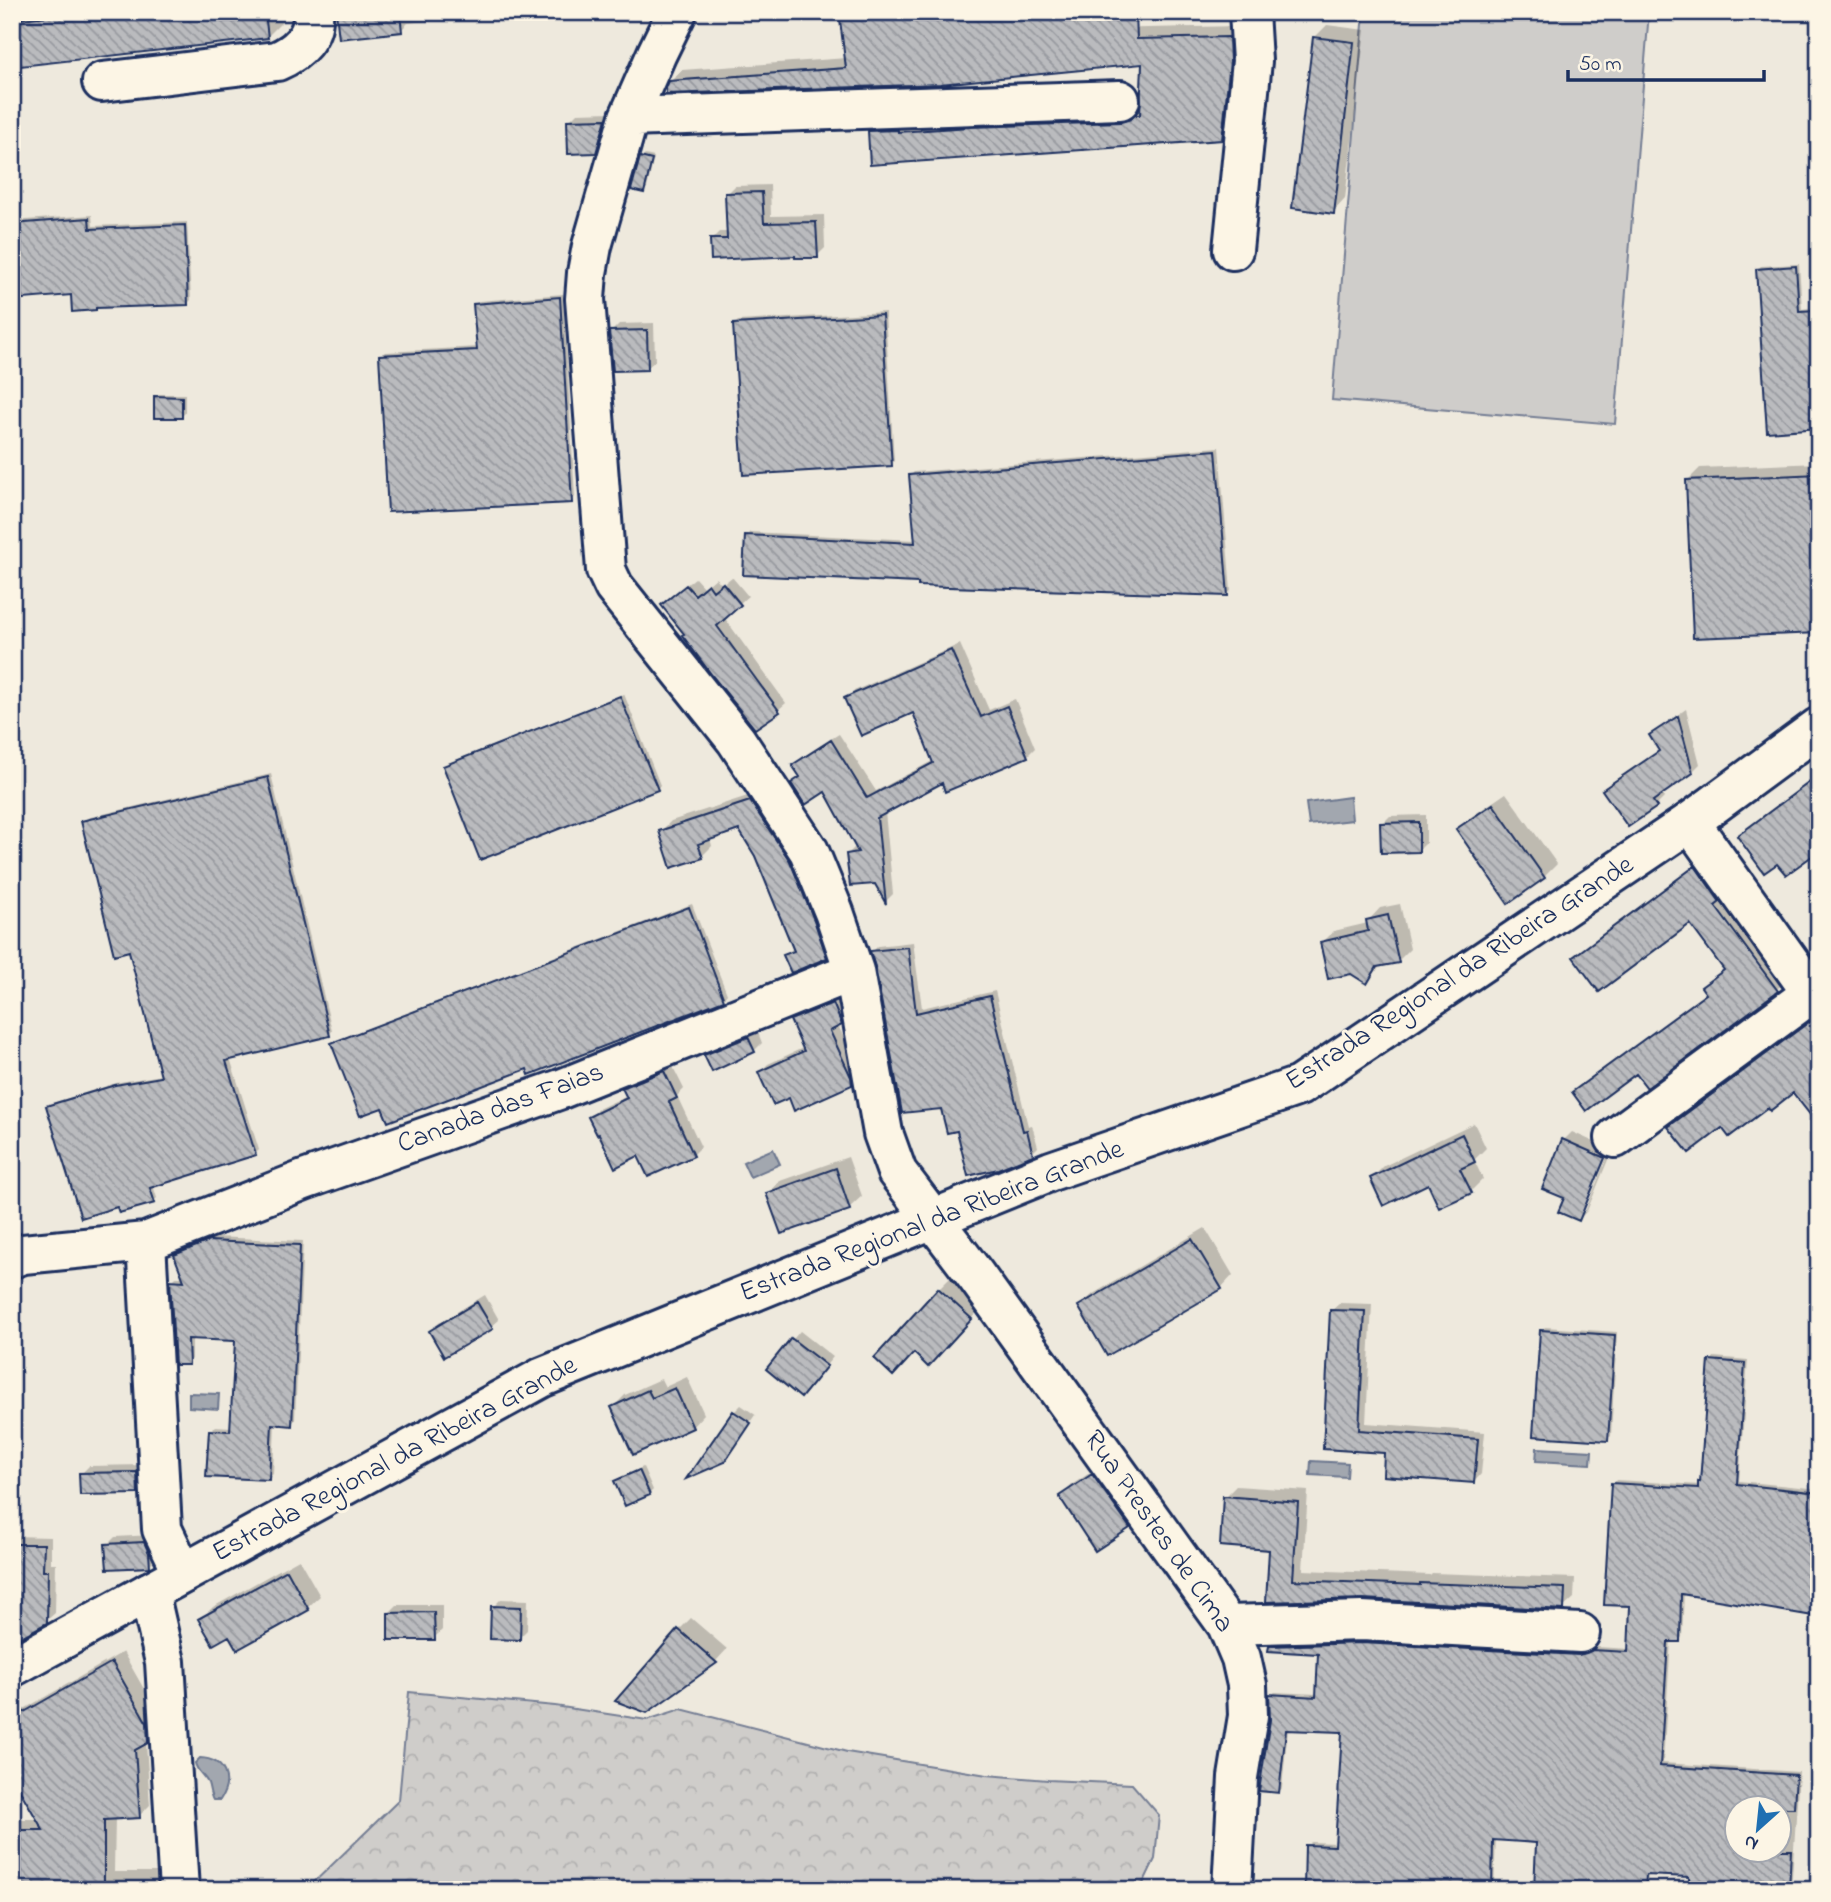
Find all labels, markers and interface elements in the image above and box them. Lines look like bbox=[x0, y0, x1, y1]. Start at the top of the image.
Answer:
scale bar bbox=[1568, 38, 1764, 82]
text: 50 m bbox=[1579, 50, 1622, 80]
street label: Estrada Regional da Ribeira Grande bbox=[1278, 845, 1643, 1102]
street label: Canada das Faias bbox=[392, 1053, 610, 1165]
street label: Estrada Regional da Ribeira Grande bbox=[734, 1130, 1130, 1314]
street label: Estrada Regional da Ribeira Grande bbox=[205, 1346, 585, 1574]
street label: Rua Prestes de Cima bbox=[1073, 1422, 1243, 1642]
north arrow bbox=[1722, 1794, 1792, 1864]
text: N bbox=[1739, 1827, 1763, 1857]

